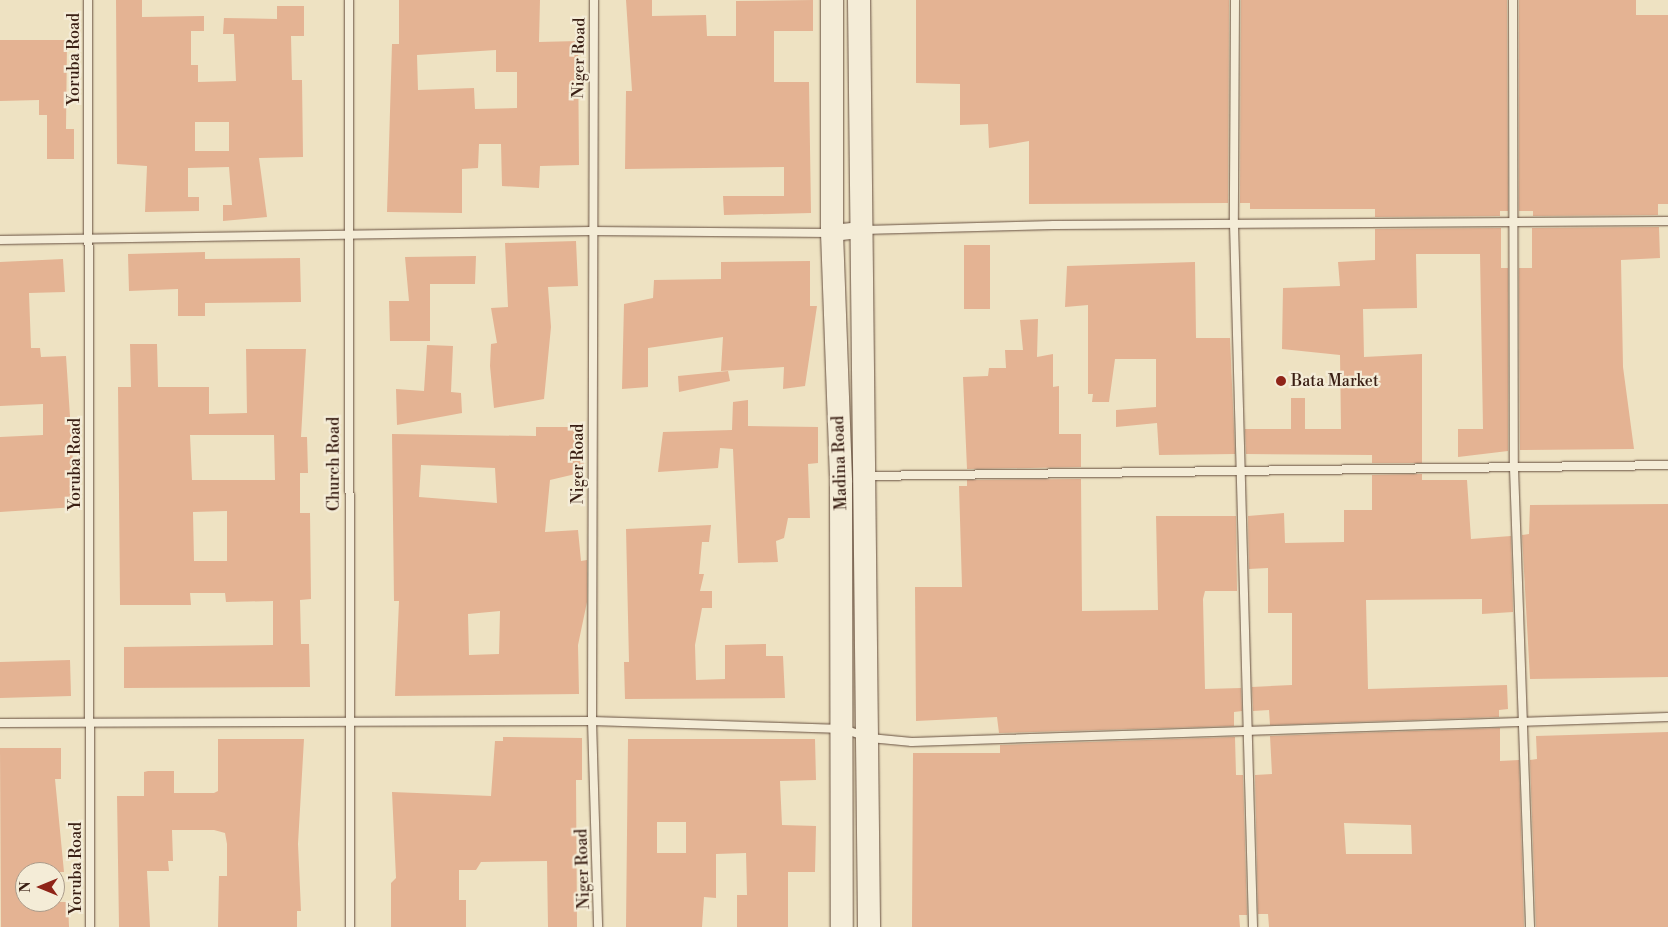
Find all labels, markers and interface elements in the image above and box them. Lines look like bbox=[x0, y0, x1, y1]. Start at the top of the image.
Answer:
street label: Yoruba Road bbox=[64, 13, 84, 105]
street label: Niger Road bbox=[569, 18, 589, 98]
place label: Bata Market bbox=[1291, 371, 1379, 391]
marker: Bata Market bbox=[1275, 375, 1287, 387]
street label: Madina Road bbox=[829, 415, 851, 511]
street label: Church Road bbox=[324, 417, 344, 511]
street label: Yoruba Road bbox=[65, 418, 85, 510]
street label: Niger Road bbox=[568, 424, 588, 504]
street label: Yoruba Road bbox=[66, 822, 86, 914]
street label: Niger Road bbox=[572, 828, 594, 910]
north arrow bbox=[15, 862, 65, 912]
text: N bbox=[17, 881, 35, 893]

